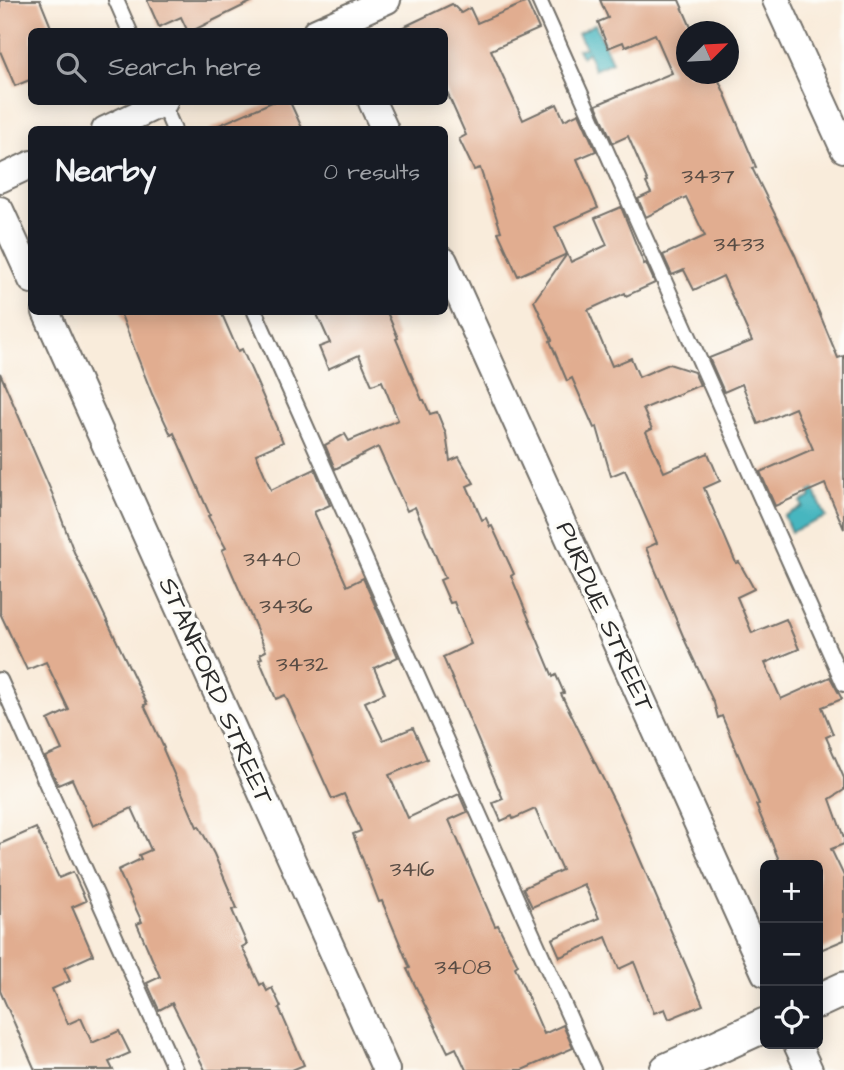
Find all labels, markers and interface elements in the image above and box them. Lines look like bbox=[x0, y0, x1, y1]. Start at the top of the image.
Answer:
north arrow bbox=[676, 21, 739, 84]
search box bbox=[28, 28, 448, 105]
icon: search bbox=[52, 48, 90, 86]
text: Search here bbox=[108, 49, 261, 85]
text: Nearby bbox=[56, 151, 156, 193]
text: 0 results bbox=[323, 156, 420, 188]
house number: 3437 bbox=[681, 160, 735, 192]
house number: 3433 bbox=[714, 228, 765, 260]
street label: PURDUE STREET bbox=[547, 516, 664, 719]
house number: 3440 bbox=[243, 543, 301, 575]
street label: STANFORD STREET bbox=[150, 572, 283, 811]
house number: 3436 bbox=[259, 590, 313, 622]
house number: 3432 bbox=[276, 648, 328, 680]
house number: 3416 bbox=[390, 853, 434, 885]
map controls bbox=[760, 860, 823, 1049]
button: + bbox=[760, 860, 823, 923]
button: − bbox=[760, 923, 823, 986]
house number: 3408 bbox=[435, 951, 491, 983]
button: locate bbox=[760, 986, 823, 1049]

